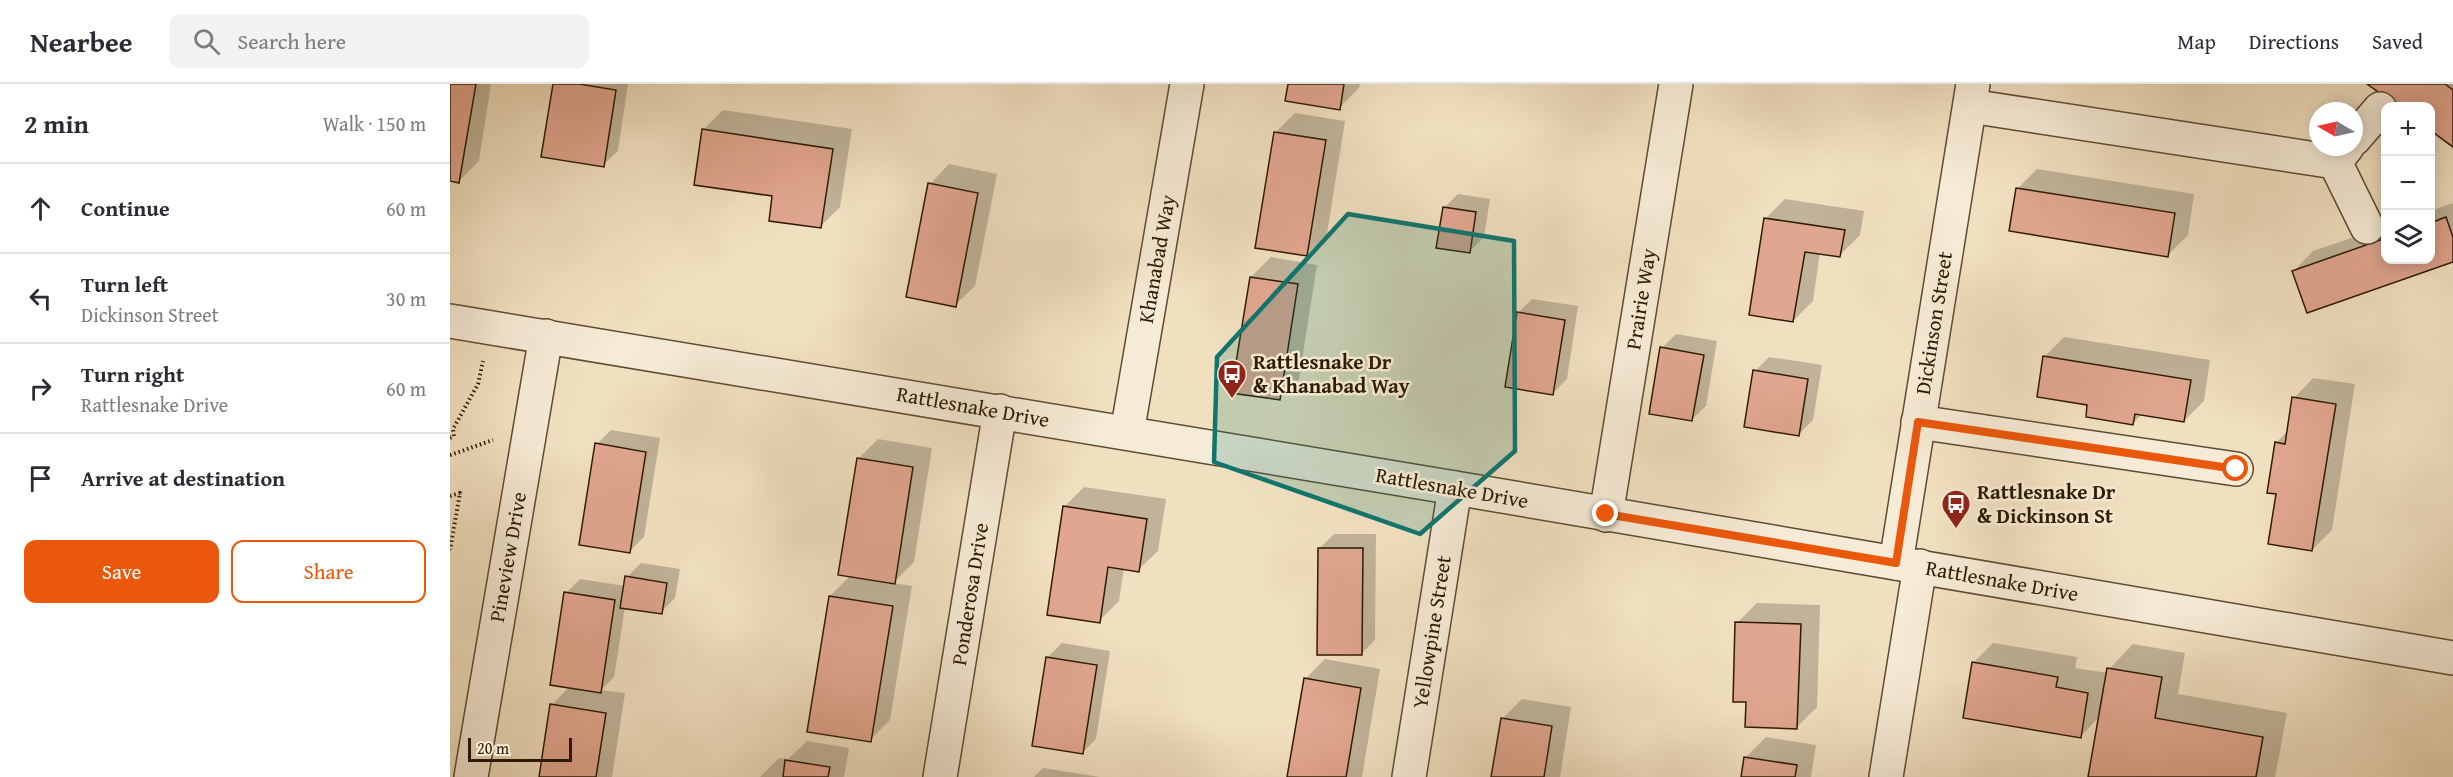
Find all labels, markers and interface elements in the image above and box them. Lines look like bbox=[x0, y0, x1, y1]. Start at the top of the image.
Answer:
search box bbox=[169, 14, 589, 68]
text: Nearbee bbox=[30, 21, 133, 62]
icon: search bbox=[190, 25, 223, 58]
text: Search here bbox=[238, 25, 346, 57]
text: Map bbox=[2177, 26, 2216, 57]
text: Directions bbox=[2249, 26, 2339, 57]
text: Saved bbox=[2372, 26, 2423, 57]
north arrow bbox=[2309, 102, 2363, 156]
map controls bbox=[2381, 102, 2435, 264]
button: + bbox=[2381, 102, 2435, 156]
text: 2 min bbox=[24, 104, 89, 143]
text: Walk · 150 m bbox=[323, 109, 426, 138]
button: − bbox=[2381, 156, 2435, 210]
icon: ahead bbox=[24, 192, 57, 225]
text: Continue bbox=[81, 192, 170, 224]
street label: Khanabad Way bbox=[1130, 192, 1183, 326]
text: 60 m bbox=[386, 194, 426, 223]
button: layers bbox=[2381, 210, 2435, 264]
street label: Prairie Way bbox=[1617, 246, 1664, 352]
street label: Dickinson Street bbox=[1907, 249, 1960, 397]
text: Turn left bbox=[81, 268, 168, 300]
icon: left bbox=[24, 282, 57, 315]
text: 30 m bbox=[386, 284, 426, 313]
text: Dickinson Street bbox=[81, 300, 219, 329]
place label: Rattlesnake Dr & Khanabad Way bbox=[1253, 346, 1410, 401]
text: Turn right bbox=[81, 358, 184, 390]
bus stop icon: Rattlesnake Dr & Khanabad Way bbox=[1216, 358, 1248, 400]
icon: right bbox=[24, 372, 57, 405]
text: 60 m bbox=[386, 374, 426, 403]
street label: Rattlesnake Drive bbox=[894, 378, 1052, 435]
text: Rattlesnake Drive bbox=[81, 390, 228, 419]
route start bbox=[2222, 455, 2248, 481]
street label: Rattlesnake Drive bbox=[1373, 459, 1531, 516]
icon: arrive bbox=[24, 462, 57, 495]
text: Arrive at destination bbox=[81, 462, 285, 494]
place label: Rattlesnake Dr & Dickinson St bbox=[1977, 476, 2116, 531]
bus stop icon: Rattlesnake Dr & Dickinson St bbox=[1940, 488, 1972, 530]
street label: Pineview Drive bbox=[481, 489, 534, 624]
route end bbox=[1592, 500, 1618, 526]
street label: Ponderosa Drive bbox=[943, 520, 996, 667]
button: Save bbox=[24, 540, 219, 603]
button: Share bbox=[231, 540, 426, 603]
street label: Yellowpine Street bbox=[1404, 552, 1459, 711]
street label: Rattlesnake Drive bbox=[1923, 552, 2081, 609]
scale bar bbox=[468, 735, 572, 762]
text: 20 m bbox=[477, 736, 509, 760]

